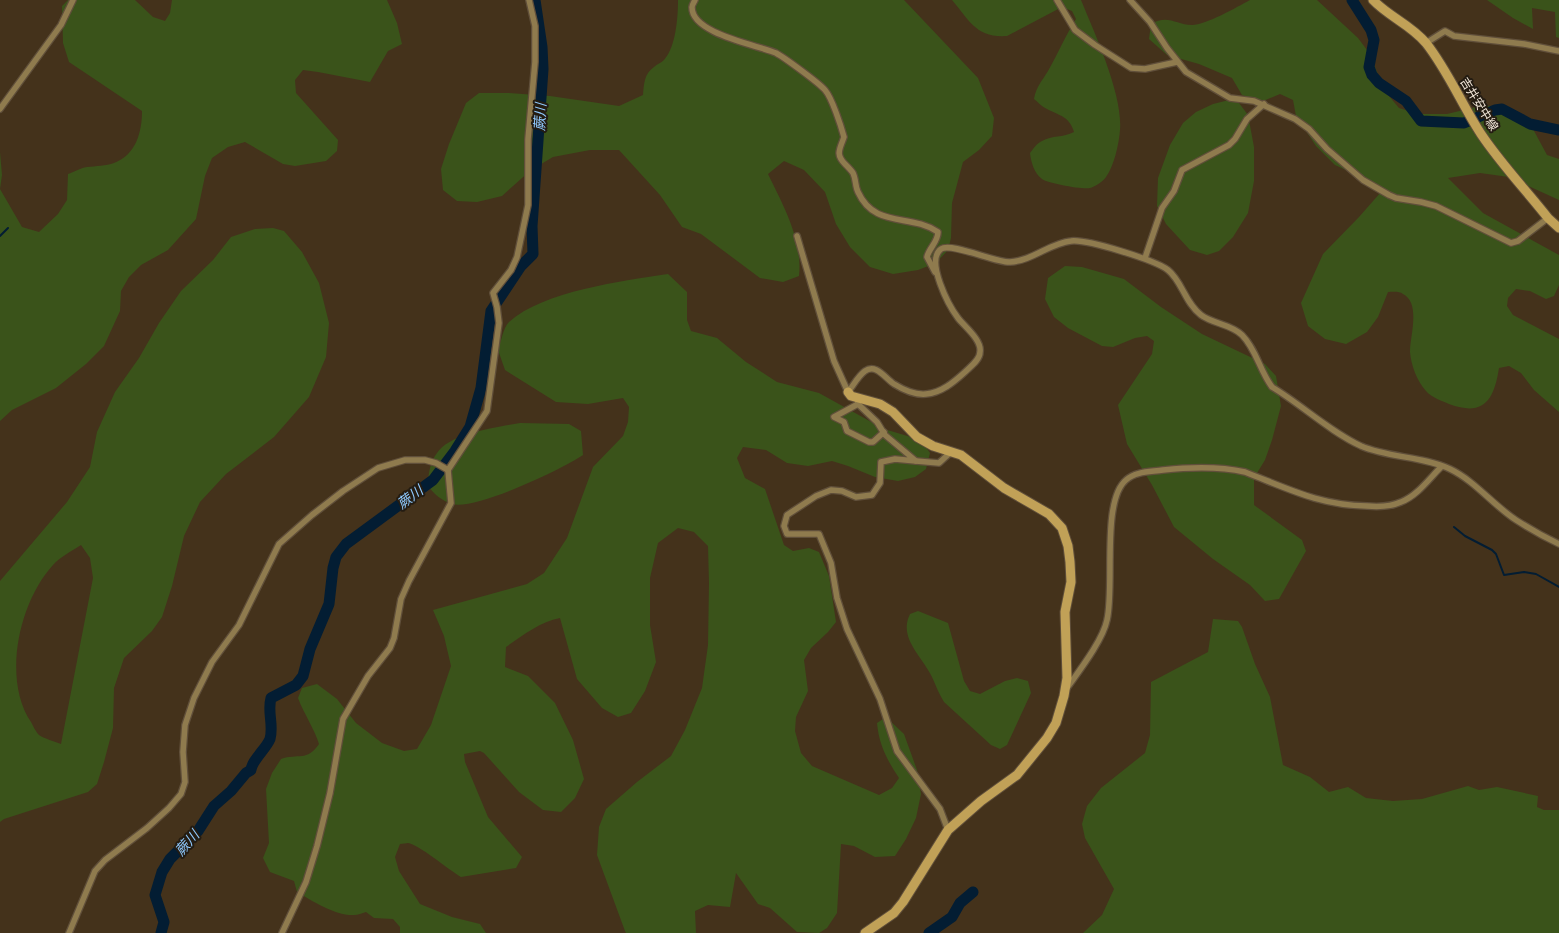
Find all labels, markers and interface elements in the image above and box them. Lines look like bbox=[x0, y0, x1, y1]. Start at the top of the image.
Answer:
street label: 吉井安中線 bbox=[1457, 75, 1501, 133]
water label: 蕨川 bbox=[531, 101, 550, 131]
water label: 蕨川 bbox=[394, 481, 428, 513]
water label: 蕨川 bbox=[172, 826, 204, 859]

